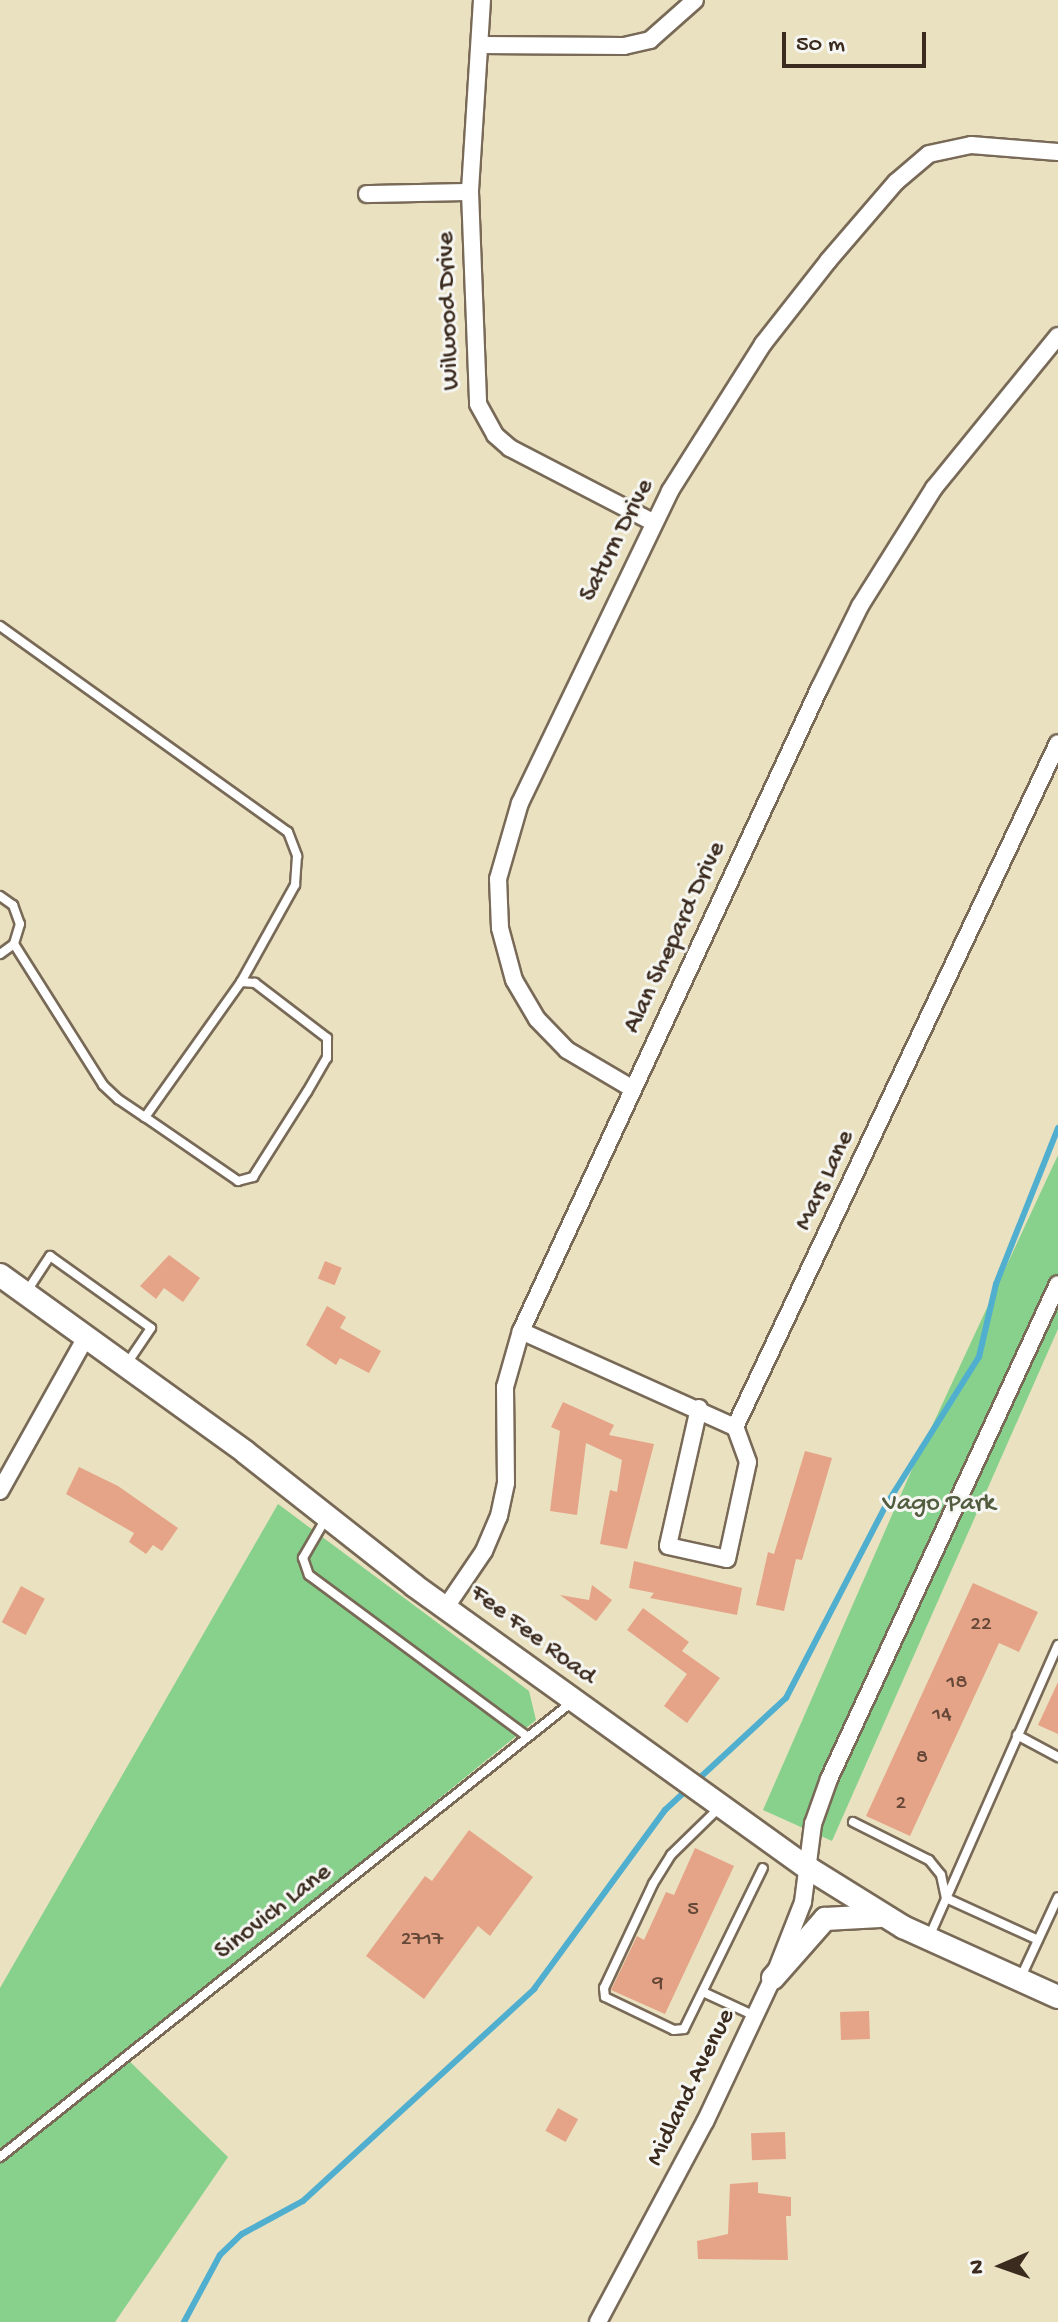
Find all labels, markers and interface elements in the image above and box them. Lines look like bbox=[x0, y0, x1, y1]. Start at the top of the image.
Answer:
scale bar bbox=[786, 16, 930, 66]
text: 50 m bbox=[796, 31, 845, 60]
street label: Wilwood Drive bbox=[432, 231, 468, 391]
street label: Saturn Drive bbox=[574, 474, 662, 608]
street label: Alan Shepard Drive bbox=[618, 837, 734, 1039]
street label: Mars Lane bbox=[789, 1126, 863, 1236]
park label: Vago Park bbox=[883, 1489, 995, 1521]
street label: Fee Fee Road bbox=[463, 1579, 601, 1693]
house number: 22 bbox=[970, 1613, 992, 1639]
house number: 18 bbox=[947, 1671, 967, 1697]
house number: 14 bbox=[932, 1703, 952, 1729]
house number: 8 bbox=[916, 1746, 928, 1772]
house number: 2 bbox=[896, 1792, 906, 1818]
street label: Sinovich Lane bbox=[209, 1858, 339, 1968]
house number: 5 bbox=[687, 1898, 699, 1924]
house number: 2717 bbox=[401, 1928, 443, 1954]
house number: 9 bbox=[652, 1972, 664, 1998]
street label: Midland Avenue bbox=[640, 2004, 744, 2172]
north arrow bbox=[962, 2226, 1042, 2306]
text: N bbox=[965, 2259, 991, 2274]

